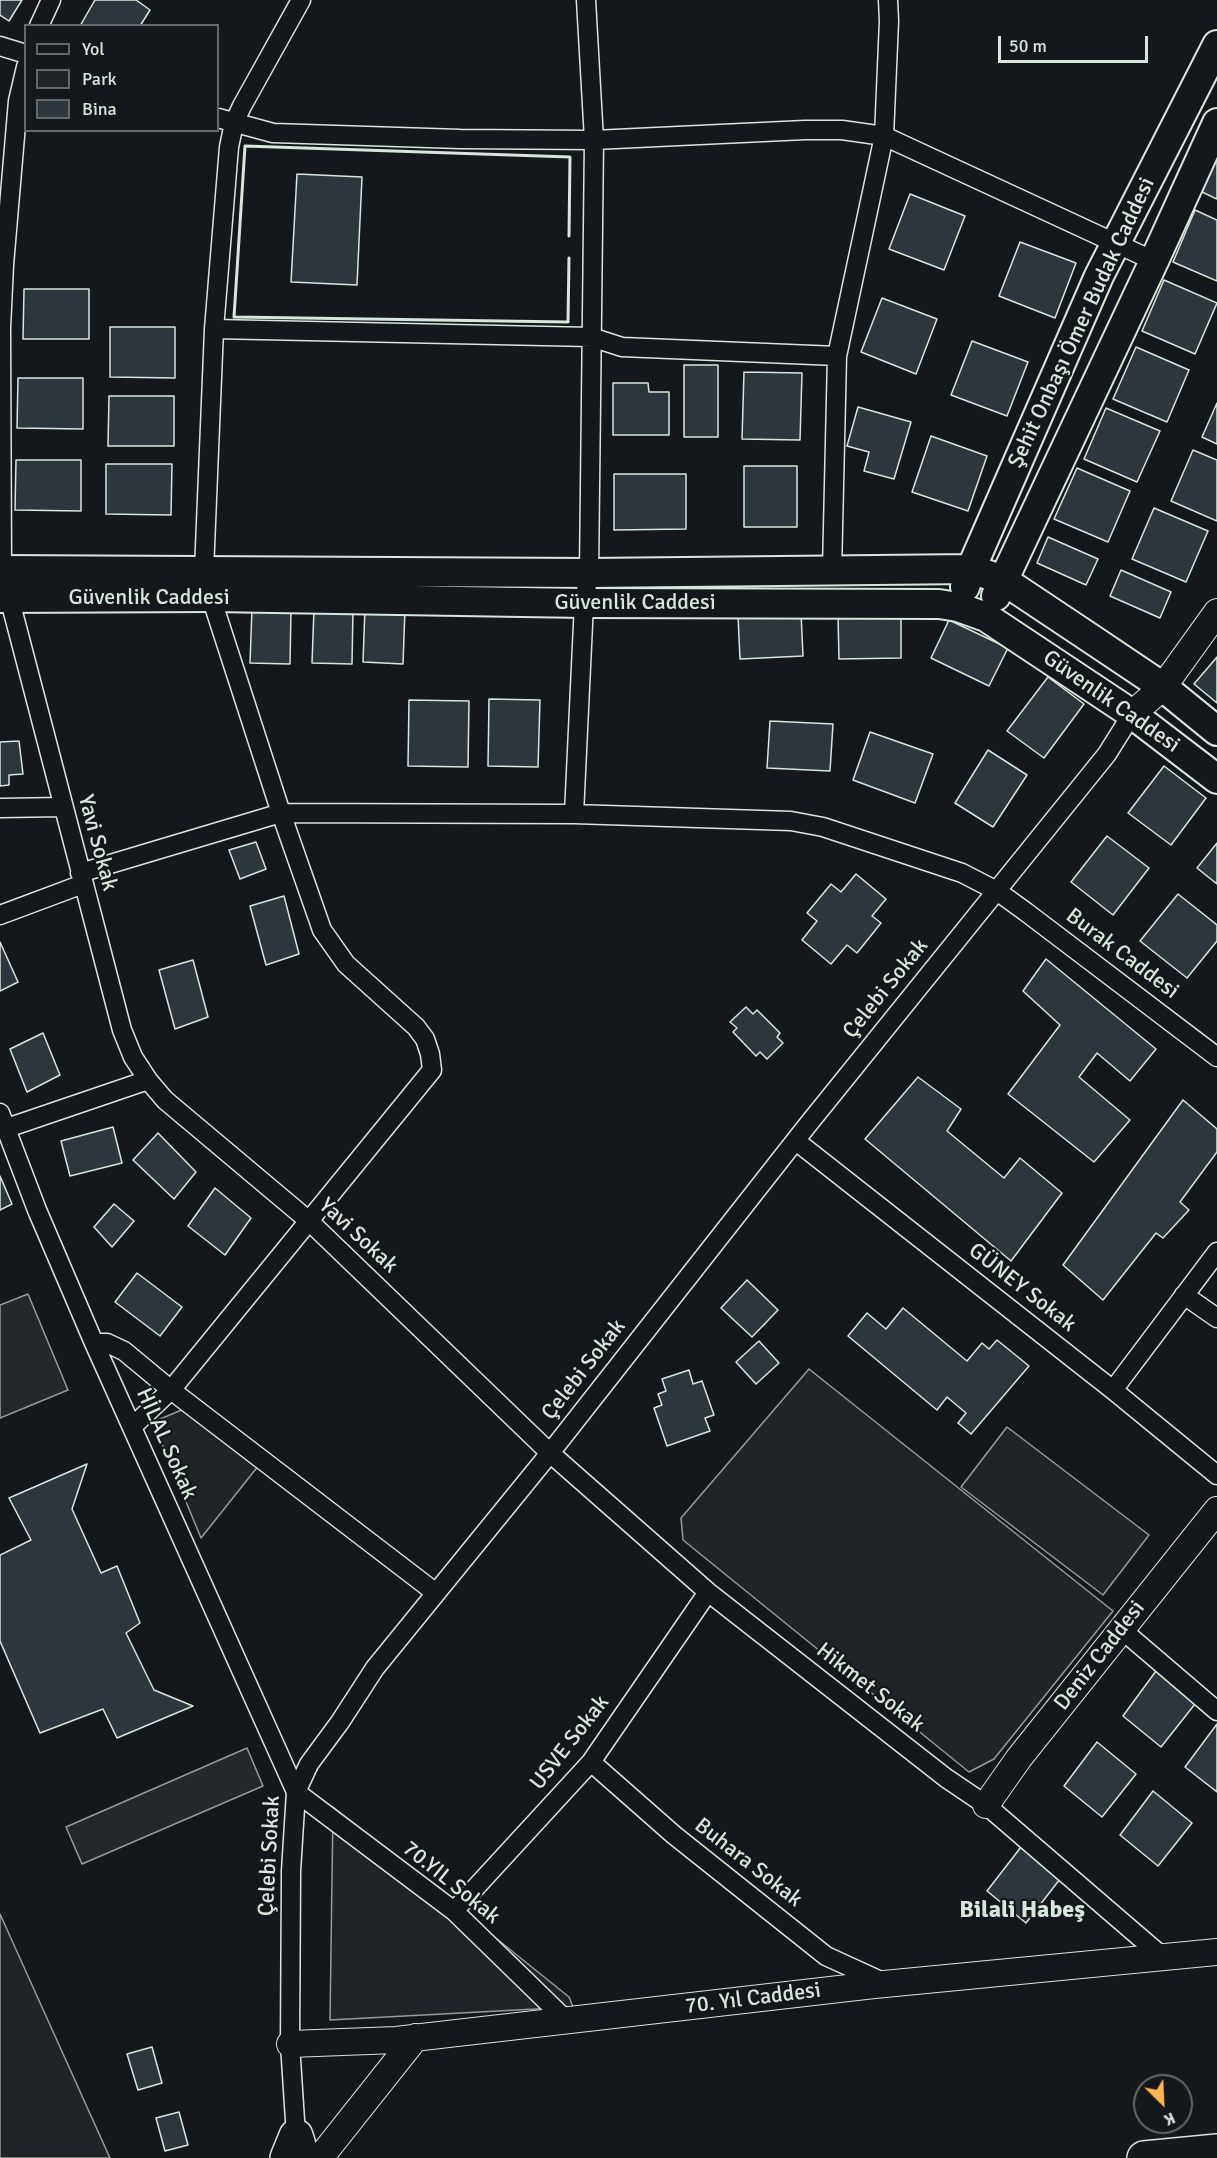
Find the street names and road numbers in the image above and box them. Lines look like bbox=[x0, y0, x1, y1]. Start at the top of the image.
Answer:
street label: Şehit Onbaşı Ömer Budak Caddesi bbox=[1003, 174, 1161, 472]
street label: Güvenlik Caddesi bbox=[68, 585, 230, 611]
street label: Güvenlik Caddesi bbox=[554, 590, 716, 616]
street label: Güvenlik Caddesi bbox=[1037, 645, 1185, 759]
street label: Yavi Sokak bbox=[72, 792, 122, 894]
street label: Burak Caddesi bbox=[1060, 903, 1184, 1005]
street label: Çelebi Sokak bbox=[838, 934, 934, 1044]
street label: Yavi Sokak bbox=[313, 1193, 403, 1279]
street label: GÜNEY Sokak bbox=[963, 1238, 1081, 1338]
street label: Çelebi Sokak bbox=[536, 1314, 632, 1426]
street label: HİLAL Sokak bbox=[130, 1384, 202, 1504]
street label: Deniz Caddesi bbox=[1049, 1596, 1151, 1716]
street label: Hikmet Sokak bbox=[811, 1638, 929, 1738]
street label: USVE Sokak bbox=[525, 1690, 615, 1796]
street label: Çelebi Sokak bbox=[254, 1795, 286, 1917]
street label: Buhara Sokak bbox=[689, 1813, 807, 1913]
street label: 70.YIL Sokak bbox=[397, 1836, 505, 1930]
street label: 70. Yıl Caddesi bbox=[684, 1978, 822, 2020]

